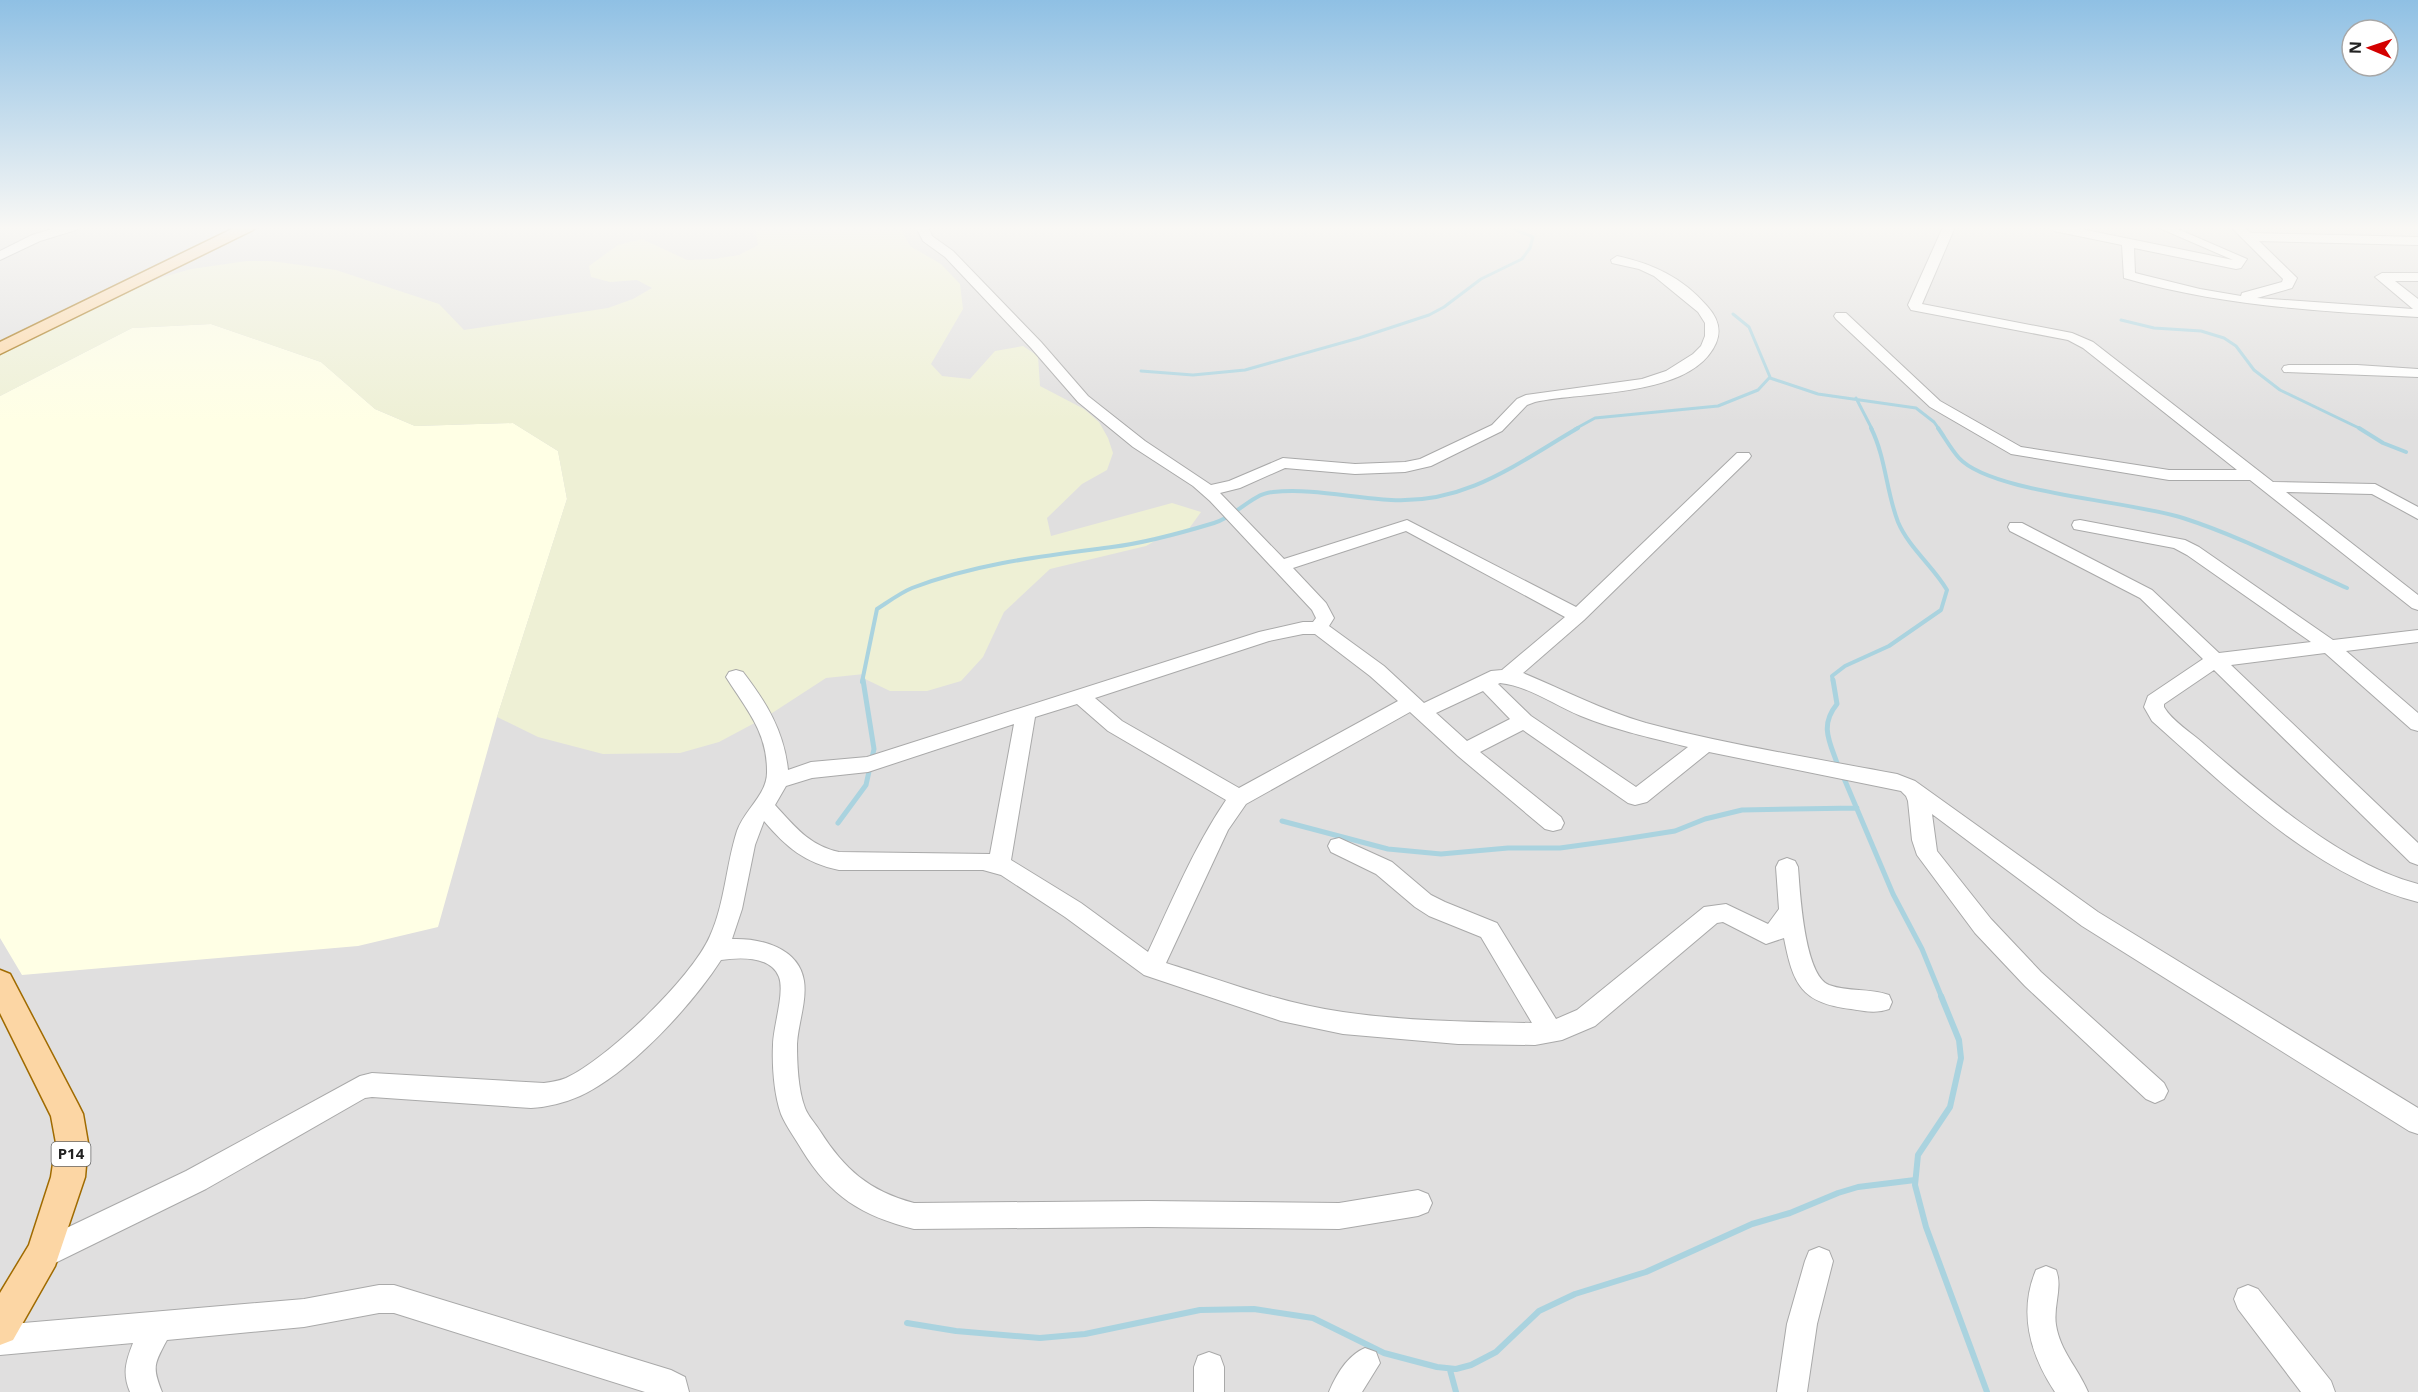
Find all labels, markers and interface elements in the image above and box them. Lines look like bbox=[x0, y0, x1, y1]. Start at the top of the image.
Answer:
north arrow bbox=[2340, 18, 2400, 78]
text: N bbox=[2344, 41, 2366, 54]
road number: P14 bbox=[52, 1142, 90, 1166]

